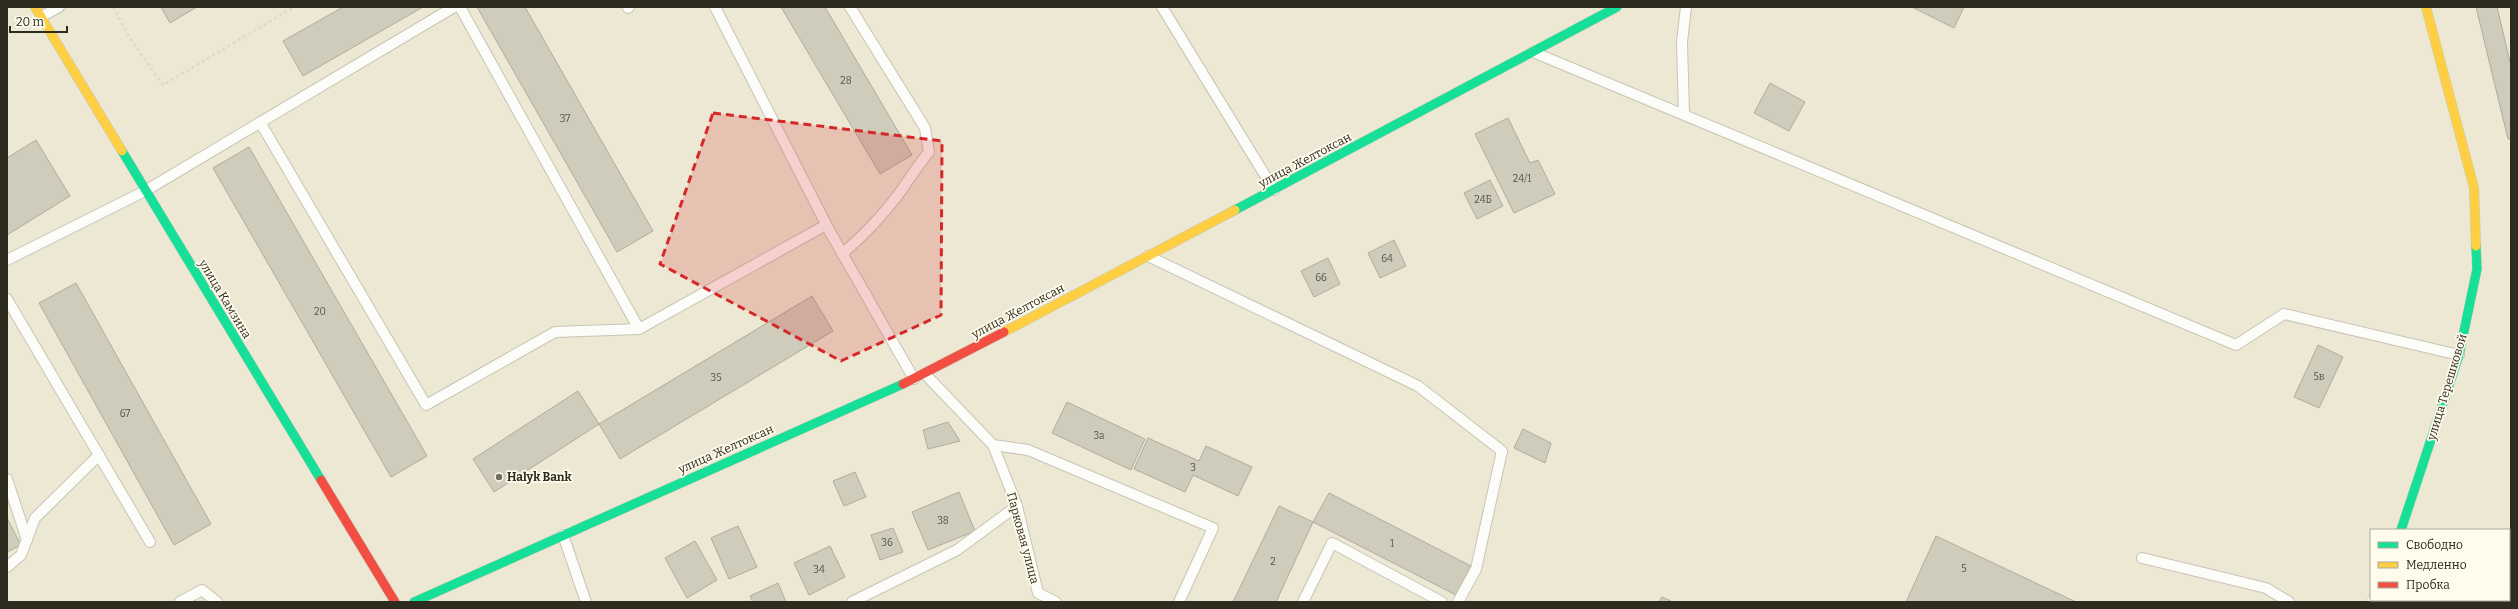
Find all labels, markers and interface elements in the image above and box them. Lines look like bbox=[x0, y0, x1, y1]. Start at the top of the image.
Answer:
scale bar bbox=[10, 8, 67, 34]
text: 20 m bbox=[16, 15, 45, 29]
house number: 28 bbox=[840, 75, 852, 87]
house number: 37 bbox=[560, 113, 570, 125]
street label: улица Желтоксан bbox=[1255, 130, 1354, 191]
house number: 24/1 bbox=[1513, 173, 1531, 185]
house number: 24Б bbox=[1474, 194, 1492, 206]
house number: 64 bbox=[1381, 253, 1393, 265]
street label: улица Камзина bbox=[195, 256, 254, 341]
house number: 66 bbox=[1315, 272, 1327, 284]
street label: улица Желтоксан bbox=[968, 281, 1067, 342]
house number: 20 bbox=[314, 306, 326, 318]
street label: улица Терешковой bbox=[2424, 332, 2470, 443]
house number: 5в bbox=[2314, 371, 2325, 383]
house number: 35 bbox=[710, 372, 722, 384]
house number: 67 bbox=[120, 408, 130, 420]
street label: улица Желтоксан bbox=[675, 422, 776, 477]
house number: 3а bbox=[1094, 430, 1105, 442]
house number: 3 bbox=[1190, 462, 1196, 474]
place label: Halyk Bank bbox=[507, 470, 573, 484]
marker: Halyk Bank bbox=[494, 472, 504, 482]
street label: Парковая улица bbox=[1004, 491, 1042, 586]
house number: 38 bbox=[937, 515, 949, 527]
legend bbox=[2370, 529, 2510, 601]
house number: 36 bbox=[881, 537, 893, 549]
house number: 1 bbox=[1390, 538, 1394, 550]
text: Свободно bbox=[2406, 538, 2463, 552]
house number: 2 bbox=[1270, 556, 1276, 568]
text: Медленно bbox=[2406, 558, 2467, 572]
house number: 5 bbox=[1961, 563, 1967, 575]
house number: 34 bbox=[813, 564, 825, 576]
text: Пробка bbox=[2406, 578, 2450, 592]

